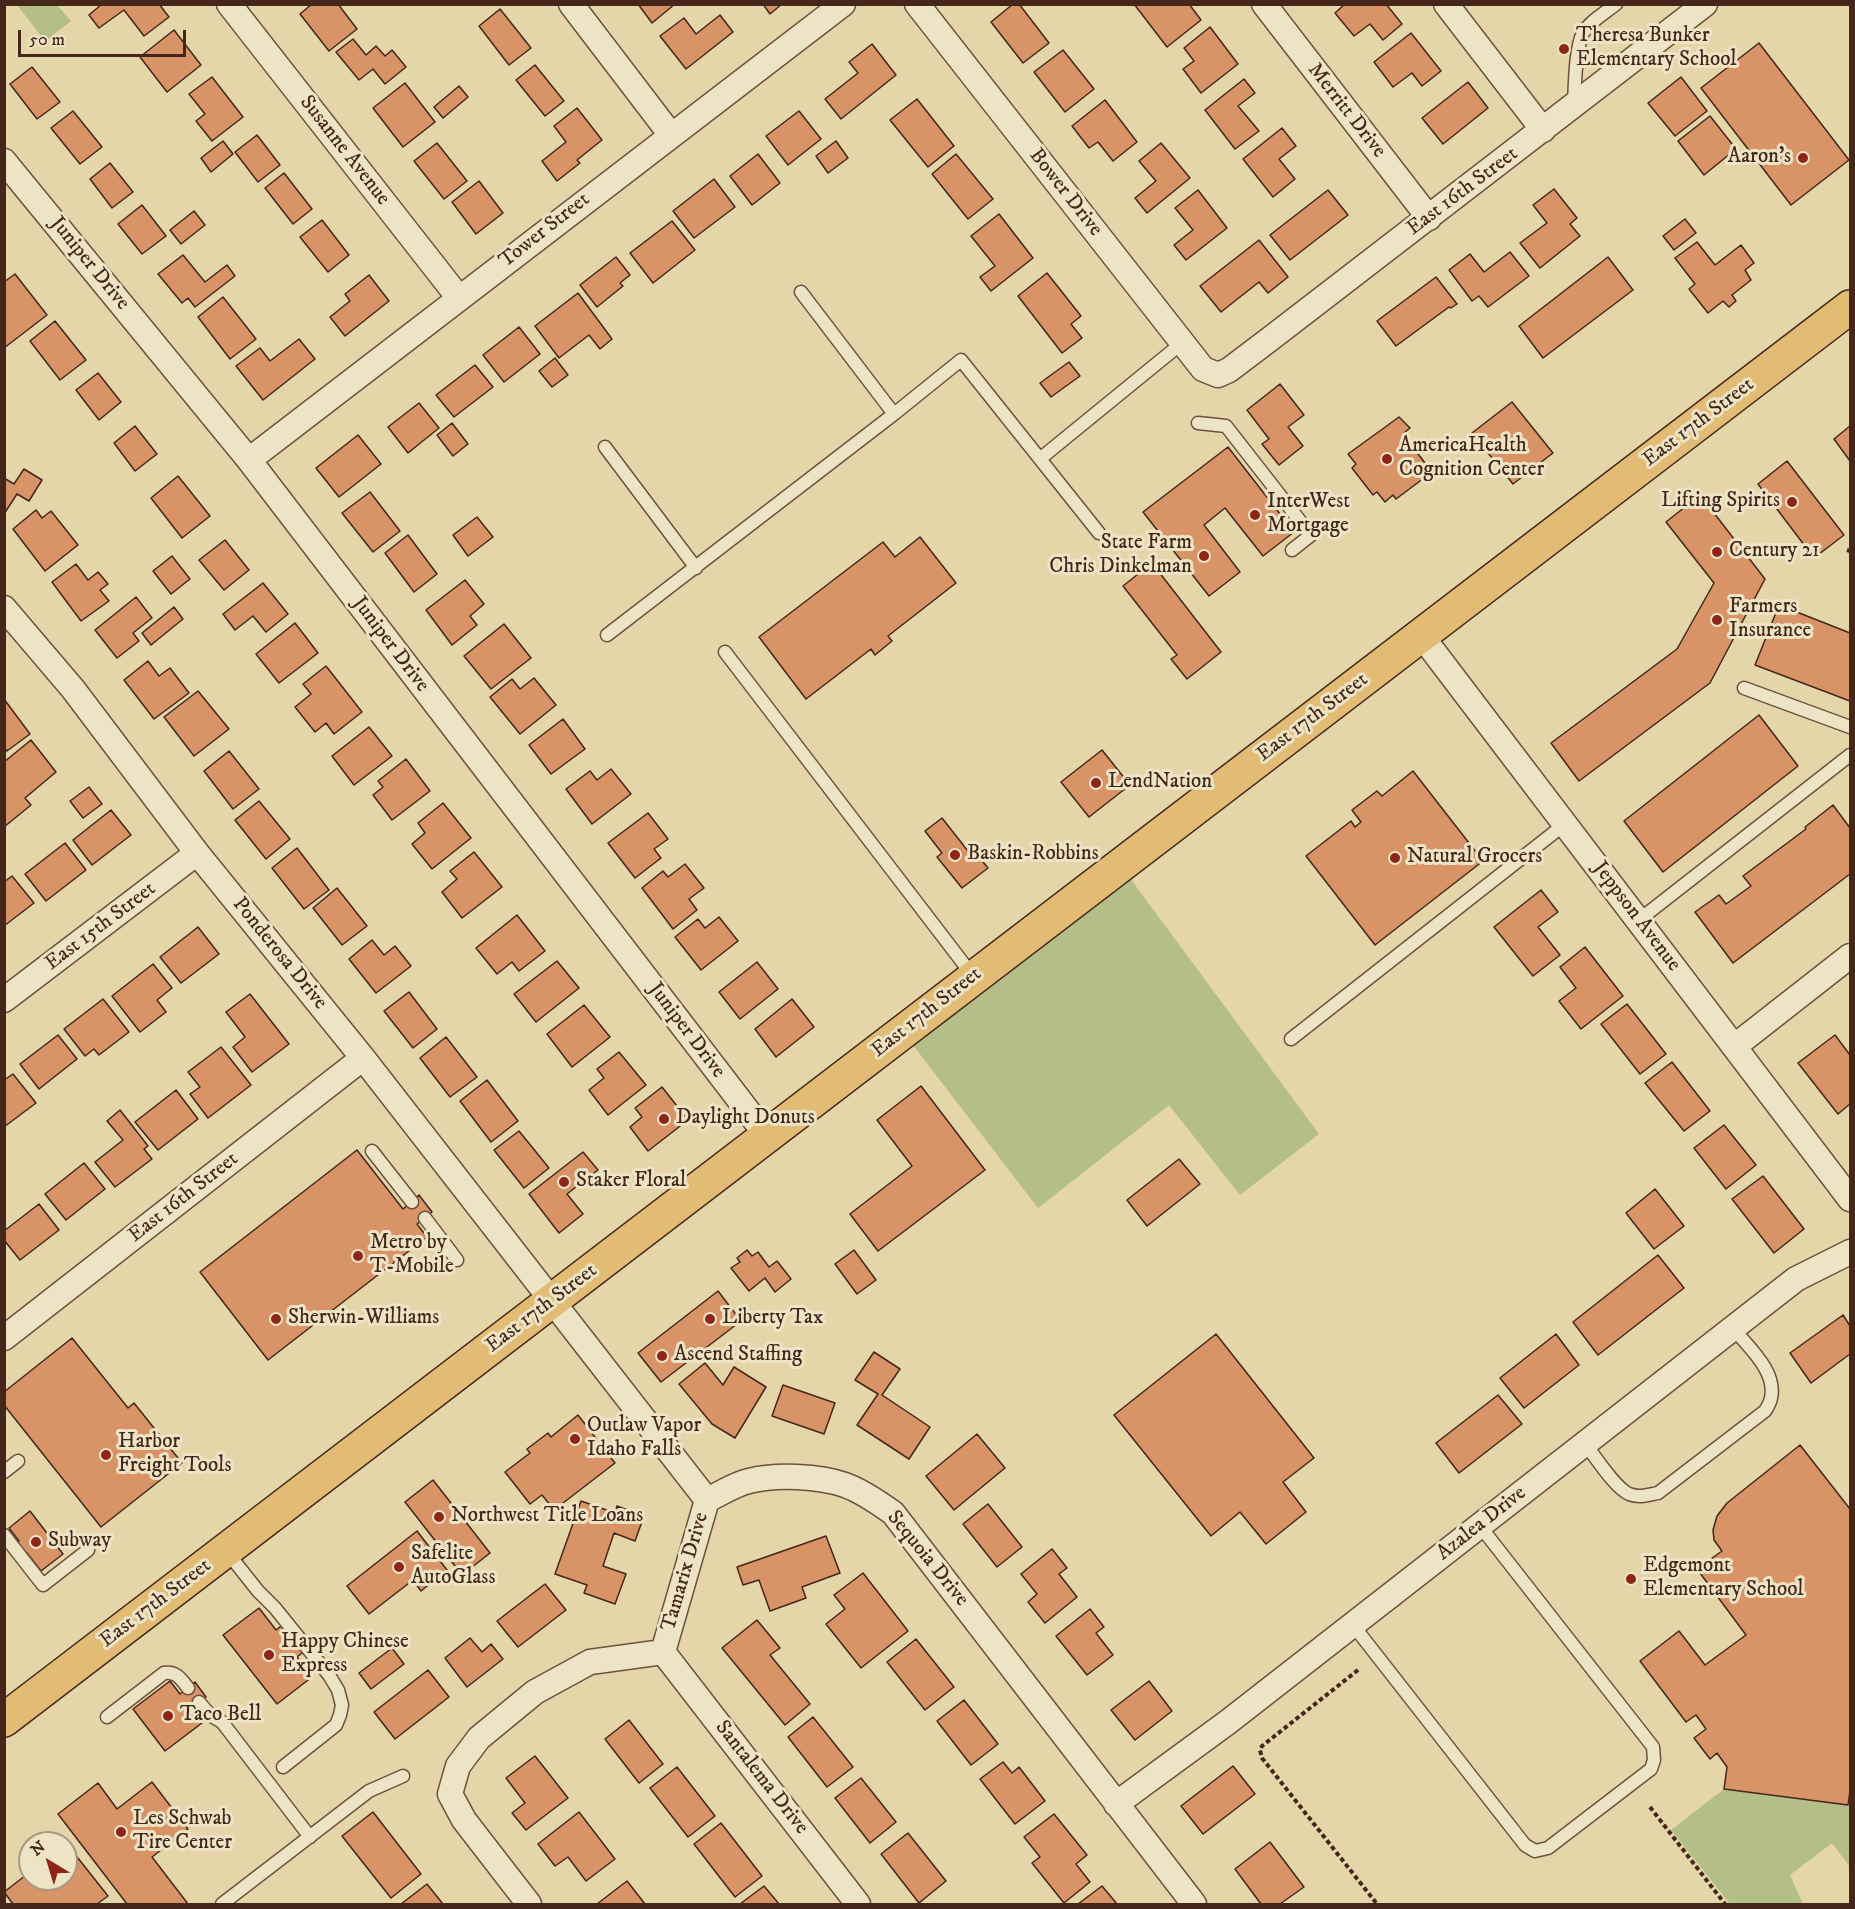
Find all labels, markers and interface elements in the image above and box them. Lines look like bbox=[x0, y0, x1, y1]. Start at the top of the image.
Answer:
scale bar bbox=[21, 18, 189, 56]
place label: Theresa Bunker Elementary School bbox=[1576, 24, 1737, 74]
text: 50 m bbox=[29, 29, 65, 51]
marker: Theresa Bunker Elementary School bbox=[1557, 42, 1571, 56]
street label: Merritt Drive bbox=[1301, 59, 1391, 163]
street label: Susanne Avenue bbox=[293, 91, 395, 211]
street label: East 16th Street bbox=[1403, 142, 1523, 242]
street label: Bower Drive bbox=[1023, 144, 1107, 242]
place label: Aaron's bbox=[1728, 145, 1791, 171]
marker: Aaron's bbox=[1796, 151, 1810, 165]
street label: Tower Street bbox=[495, 188, 595, 274]
street label: Juniper Drive bbox=[44, 212, 134, 316]
street label: East 17th Street bbox=[1638, 373, 1760, 473]
place label: AmericaHealth Cognition Center bbox=[1399, 434, 1544, 484]
marker: AmericaHealth Cognition Center bbox=[1380, 452, 1394, 466]
place label: Lifting Spirits bbox=[1661, 489, 1780, 515]
place label: InterWest Mortgage bbox=[1267, 490, 1350, 540]
marker: Lifting Spirits bbox=[1785, 495, 1799, 509]
marker: InterWest Mortgage bbox=[1248, 508, 1262, 522]
place label: State Farm Chris Dinkelman bbox=[1049, 531, 1192, 581]
place label: Century 21 bbox=[1729, 539, 1820, 565]
marker: Century 21 bbox=[1710, 545, 1724, 559]
marker: State Farm Chris Dinkelman bbox=[1197, 549, 1211, 563]
street label: Juniper Drive bbox=[346, 592, 434, 698]
place label: Farmers Insurance bbox=[1729, 595, 1811, 645]
marker: Farmers Insurance bbox=[1710, 613, 1724, 627]
street label: East 17th Street bbox=[1252, 668, 1374, 768]
place label: LendNation bbox=[1108, 770, 1212, 796]
marker: LendNation bbox=[1089, 776, 1103, 790]
place label: Baskin-Robbins bbox=[967, 842, 1099, 868]
place label: Natural Grocers bbox=[1407, 845, 1542, 871]
marker: Baskin-Robbins bbox=[948, 848, 962, 862]
marker: Natural Grocers bbox=[1388, 851, 1402, 865]
street label: Jeppson Avenue bbox=[1587, 857, 1685, 977]
street label: East 15th Street bbox=[41, 877, 161, 977]
street label: Ponderosa Drive bbox=[226, 893, 332, 1015]
street label: East 17th Street bbox=[867, 962, 987, 1064]
street label: Juniper Drive bbox=[642, 978, 730, 1084]
place label: Daylight Donuts bbox=[676, 1106, 815, 1132]
marker: Daylight Donuts bbox=[657, 1112, 671, 1126]
street label: East 16th Street bbox=[124, 1147, 244, 1249]
place label: Staker Floral bbox=[576, 1169, 686, 1195]
marker: Staker Floral bbox=[557, 1175, 571, 1189]
place label: Metro by T-Mobile bbox=[370, 1231, 454, 1281]
marker: Metro by T-Mobile bbox=[351, 1249, 365, 1263]
street label: East 17th Street bbox=[481, 1259, 603, 1359]
place label: Sherwin-Williams bbox=[288, 1306, 439, 1332]
place label: Liberty Tax bbox=[722, 1306, 823, 1332]
marker: Sherwin-Williams bbox=[269, 1312, 283, 1326]
marker: Liberty Tax bbox=[703, 1312, 717, 1326]
place label: Ascend Staffing bbox=[674, 1343, 802, 1369]
marker: Ascend Staffing bbox=[655, 1349, 669, 1363]
place label: Outlaw Vapor Idaho Falls bbox=[587, 1414, 701, 1464]
place label: Harbor Freight Tools bbox=[118, 1430, 231, 1480]
marker: Outlaw Vapor Idaho Falls bbox=[568, 1432, 582, 1446]
marker: Harbor Freight Tools bbox=[99, 1448, 113, 1462]
street label: Azalea Drive bbox=[1432, 1481, 1532, 1567]
place label: Northwest Title Loans bbox=[451, 1504, 643, 1530]
street label: Sequoia Drive bbox=[881, 1506, 973, 1612]
marker: Northwest Title Loans bbox=[432, 1510, 446, 1524]
street label: Tamarix Drive bbox=[657, 1510, 715, 1634]
place label: Subway bbox=[48, 1529, 111, 1555]
marker: Subway bbox=[29, 1535, 43, 1549]
place label: Safelite AutoGlass bbox=[411, 1542, 495, 1592]
street label: East 17th Street bbox=[95, 1554, 217, 1654]
place label: Edgemont Elementary School bbox=[1643, 1554, 1804, 1604]
marker: Safelite AutoGlass bbox=[392, 1560, 406, 1574]
marker: Edgemont Elementary School bbox=[1624, 1572, 1638, 1586]
place label: Happy Chinese Express bbox=[281, 1630, 409, 1680]
marker: Happy Chinese Express bbox=[262, 1648, 276, 1662]
place label: Taco Bell bbox=[180, 1703, 261, 1729]
marker: Taco Bell bbox=[161, 1709, 175, 1723]
street label: Santalema Drive bbox=[709, 1716, 813, 1840]
place label: Les Schwab Tire Center bbox=[133, 1807, 232, 1857]
marker: Les Schwab Tire Center bbox=[114, 1825, 128, 1839]
north arrow bbox=[18, 1831, 78, 1891]
text: N bbox=[27, 1836, 49, 1860]

